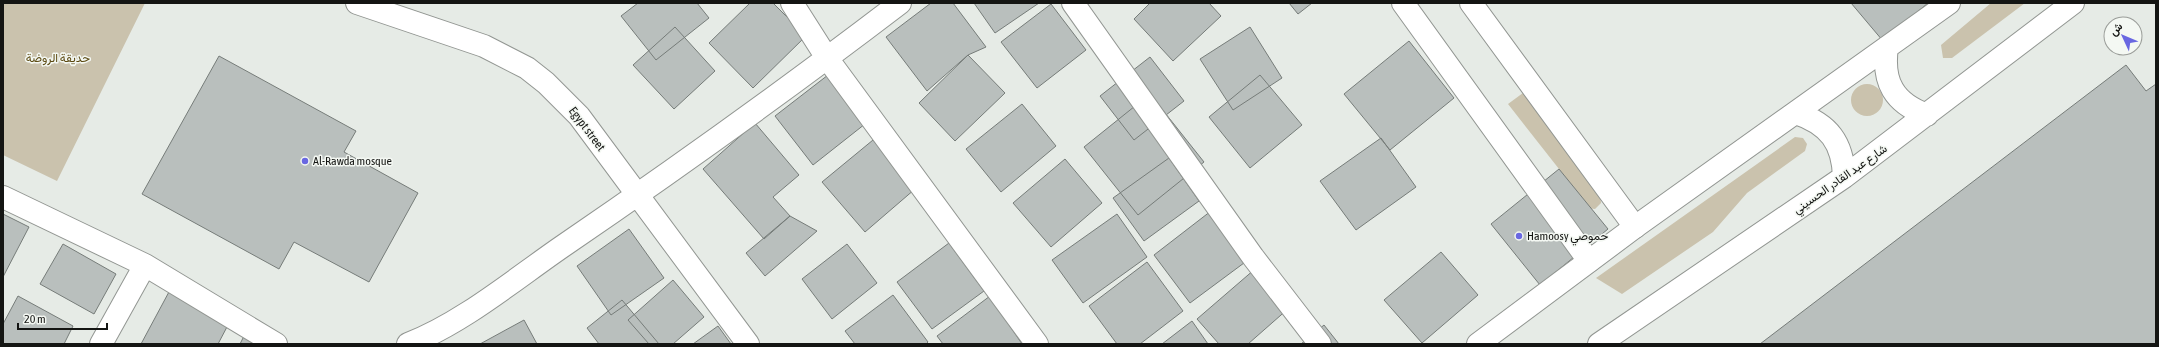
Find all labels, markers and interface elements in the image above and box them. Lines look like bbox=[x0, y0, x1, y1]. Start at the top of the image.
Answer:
north arrow bbox=[2103, 16, 2143, 56]
text: ش bbox=[2107, 20, 2125, 39]
park label: حديقة الروضة bbox=[26, 51, 90, 66]
street label: Egypt street bbox=[566, 104, 608, 154]
street label: شارع عبد القادر الحسيني bbox=[1790, 141, 1892, 219]
place label: Al-Rawda mosque bbox=[313, 154, 392, 168]
marker: Al-Rawda mosque bbox=[300, 156, 310, 166]
place label: Hamoosy حموصي bbox=[1527, 229, 1608, 246]
marker: Hamoosy حموصي bbox=[1514, 231, 1524, 241]
scale bar bbox=[18, 305, 107, 331]
text: 20 m bbox=[24, 312, 46, 326]

